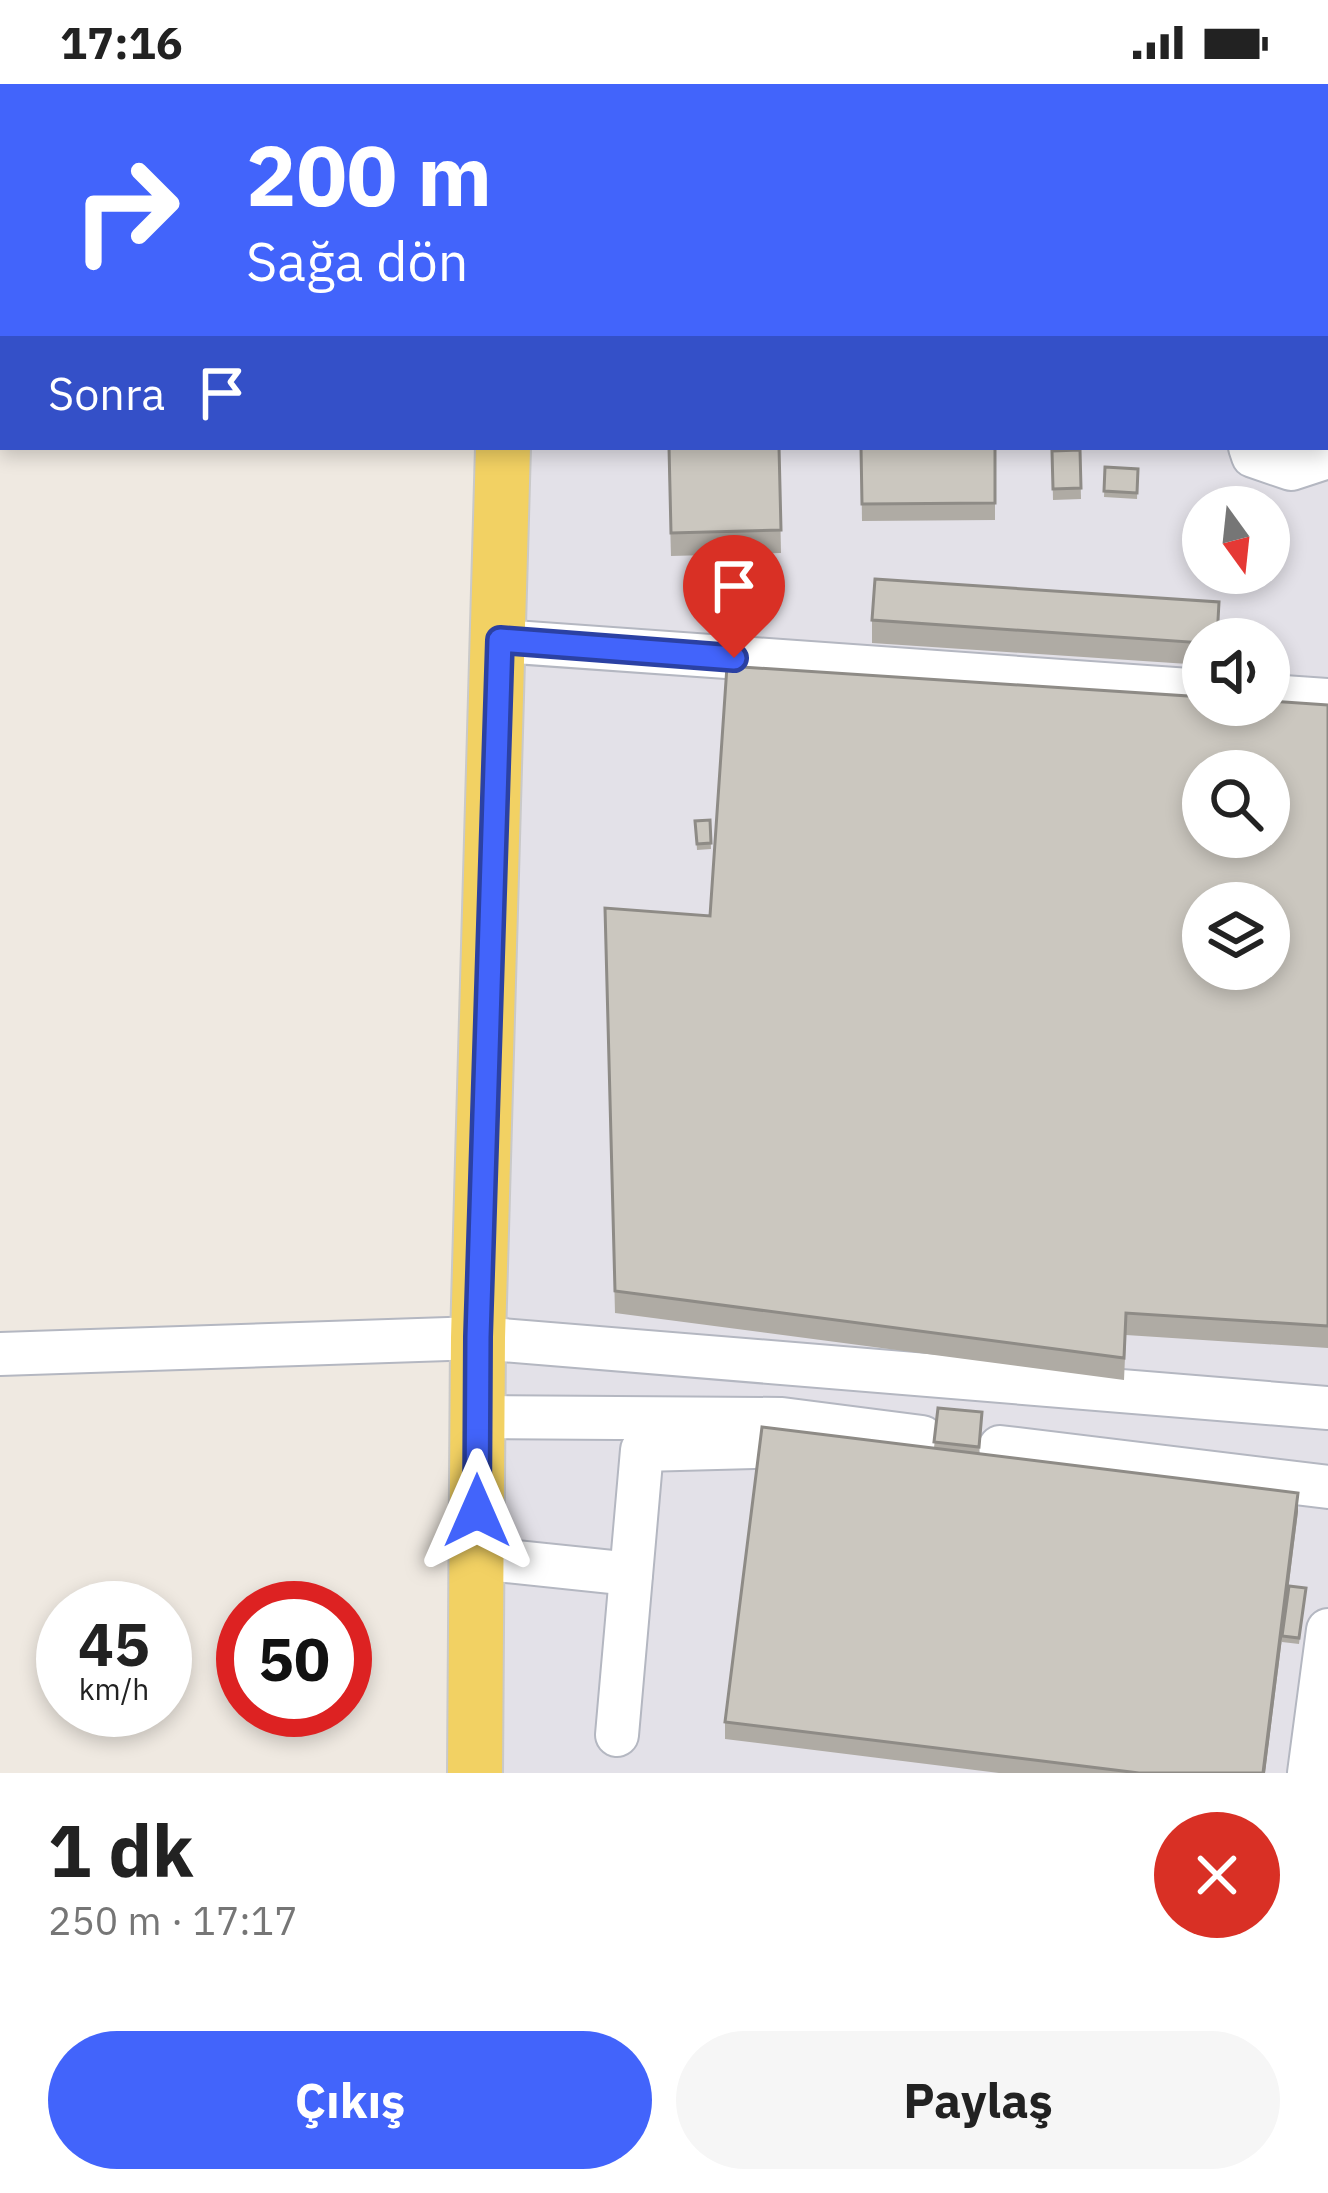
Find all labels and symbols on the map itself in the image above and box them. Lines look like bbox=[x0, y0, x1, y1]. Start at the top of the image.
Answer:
north arrow bbox=[1182, 486, 1290, 594]
pin bbox=[683, 535, 785, 658]
position arrow bbox=[414, 1448, 540, 1574]
speed limit sign: 50 bbox=[216, 1581, 372, 1737]

